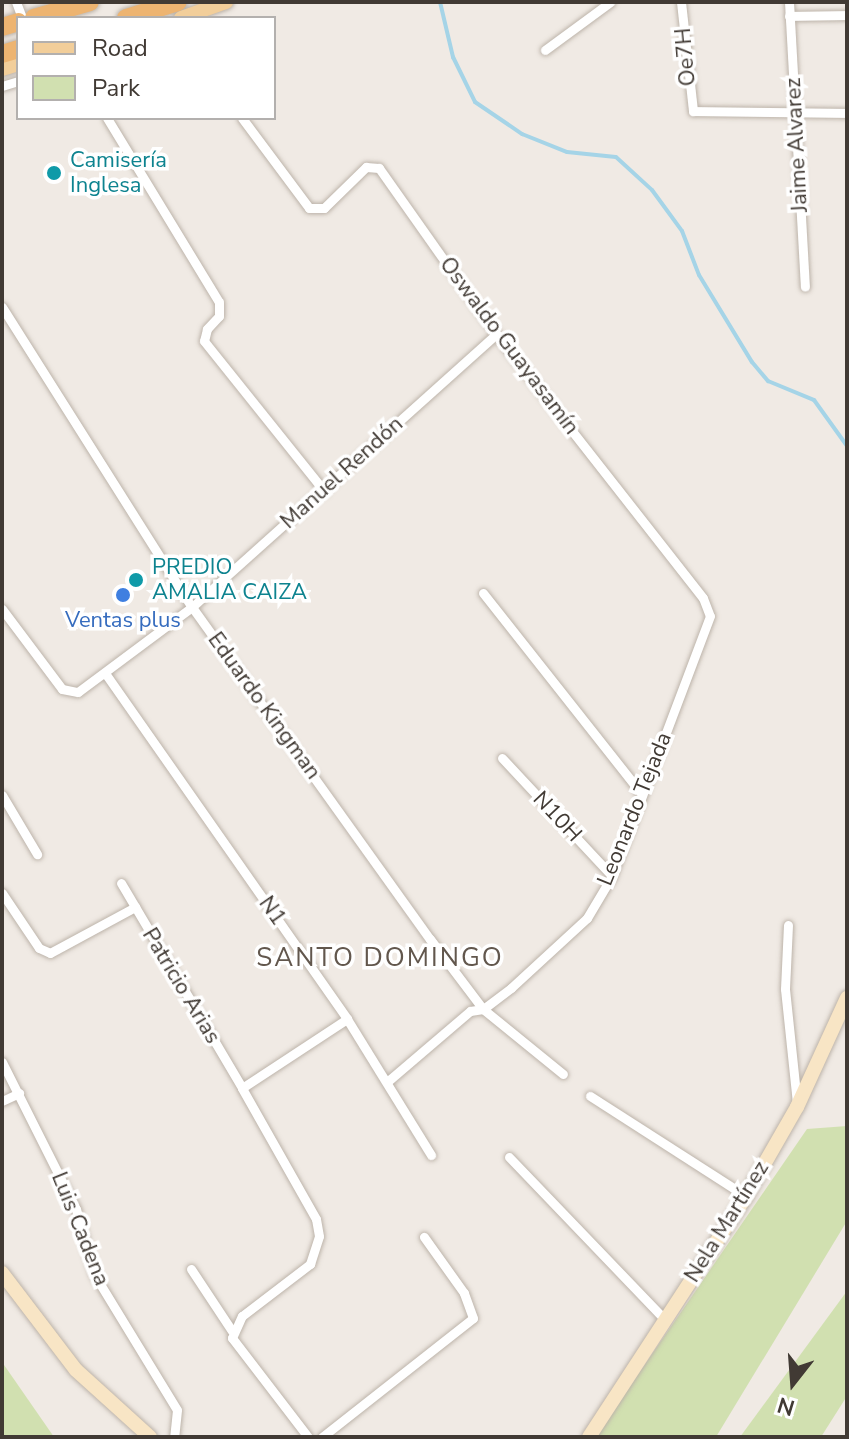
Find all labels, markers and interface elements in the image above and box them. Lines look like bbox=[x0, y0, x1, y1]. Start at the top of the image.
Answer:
legend bbox=[16, 16, 276, 120]
street label: Oe7H bbox=[670, 27, 702, 87]
text: Road bbox=[92, 32, 148, 64]
text: Park bbox=[92, 72, 140, 104]
street label: Jaime Alvarez bbox=[780, 77, 814, 213]
place label: Camisería Inglesa bbox=[70, 147, 167, 198]
marker: Camisería Inglesa bbox=[45, 164, 63, 182]
street label: Oswaldo Guayasamín bbox=[434, 252, 584, 440]
street label: Manuel Rendón bbox=[275, 411, 409, 535]
place label: PREDIO AMALIA CAIZA bbox=[152, 554, 307, 606]
marker: PREDIO AMALIA CAIZA bbox=[127, 571, 145, 589]
marker: Ventas plus bbox=[114, 586, 132, 604]
place label: Ventas plus bbox=[65, 608, 181, 634]
street label: Eduardo Kingman bbox=[202, 627, 326, 785]
street label: Leonardo Tejada bbox=[592, 728, 678, 890]
street label: N10H bbox=[527, 786, 587, 848]
street label: N1 bbox=[253, 891, 291, 931]
street label: Patricio Arias bbox=[136, 923, 226, 1049]
district label: SANTO DOMINGO bbox=[256, 942, 504, 974]
street label: Nela Martínez bbox=[679, 1157, 775, 1287]
street label: Luis Cadena bbox=[45, 1168, 115, 1290]
north arrow bbox=[753, 1343, 833, 1423]
text: N bbox=[774, 1389, 798, 1423]

